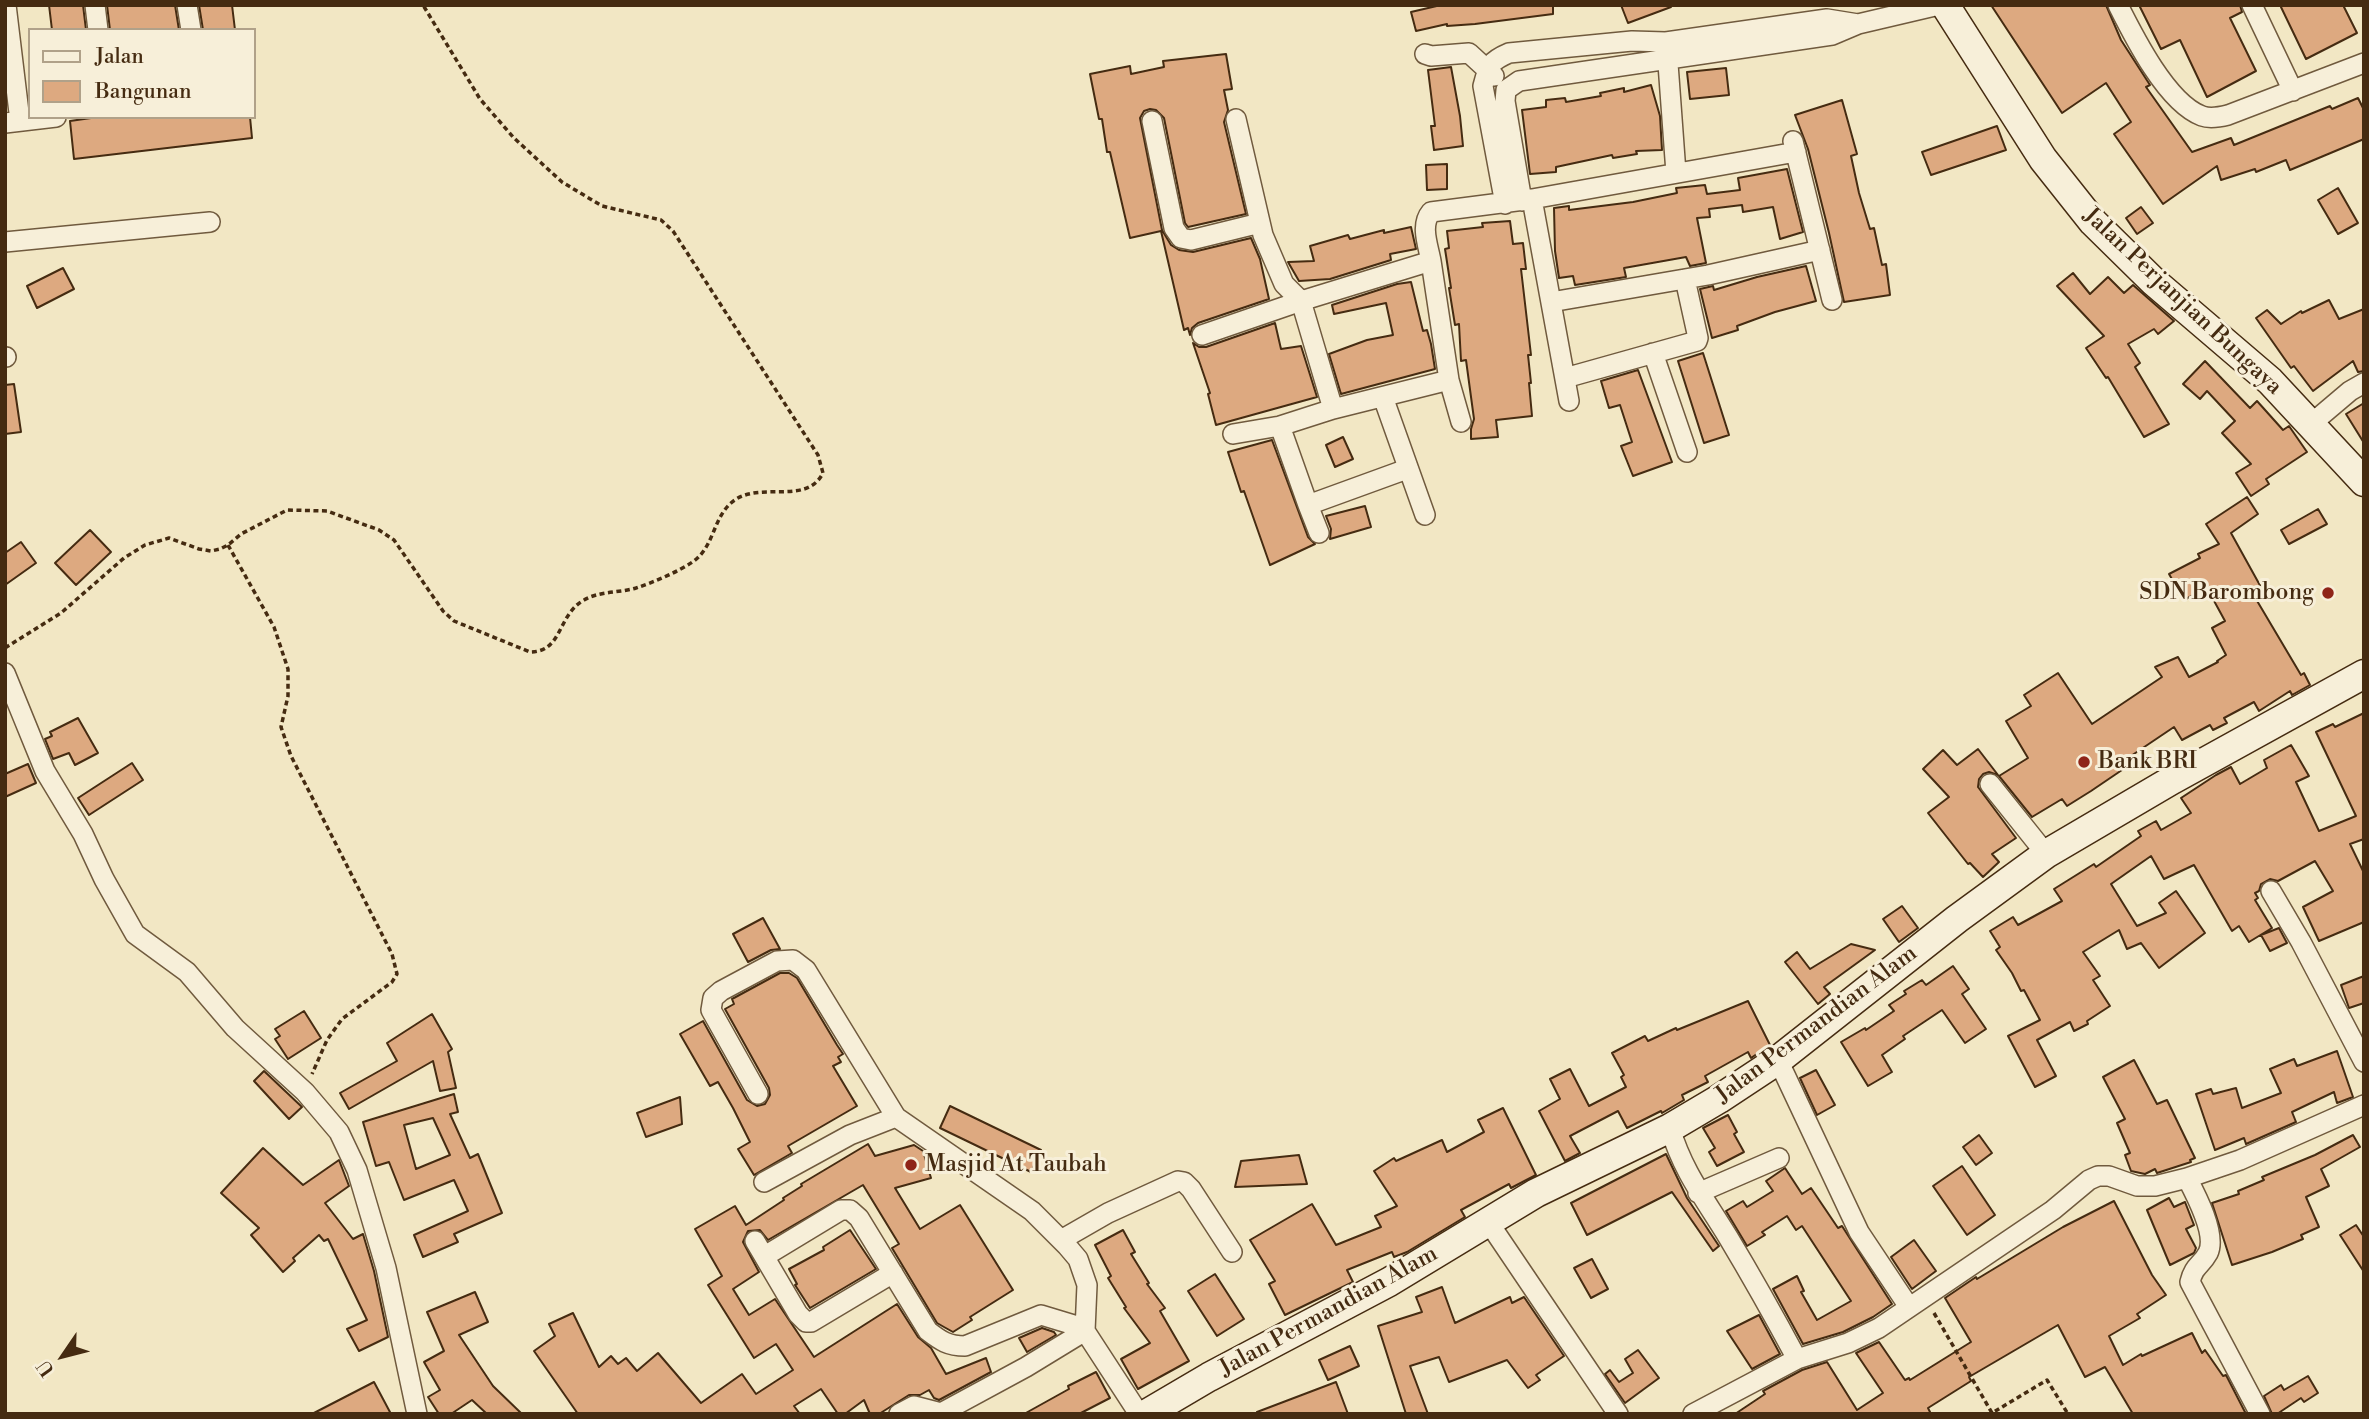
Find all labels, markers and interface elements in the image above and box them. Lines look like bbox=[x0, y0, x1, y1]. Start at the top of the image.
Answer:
legend bbox=[28, 28, 256, 119]
text: Jalan bbox=[95, 44, 144, 70]
text: Bangunan bbox=[95, 79, 191, 105]
street label: Jalan Perjanjian Bungaya bbox=[2077, 203, 2287, 401]
place label: SDN Barombong bbox=[2139, 579, 2314, 607]
marker: SDN Barombong bbox=[2320, 585, 2336, 601]
place label: Bank BRI bbox=[2098, 748, 2197, 776]
marker: Bank BRI bbox=[2076, 754, 2092, 770]
street label: Jalan Permandian Alam bbox=[1711, 940, 1923, 1110]
place label: Masjid At Taubah bbox=[925, 1151, 1107, 1179]
marker: Masjid At Taubah bbox=[903, 1157, 919, 1173]
street label: Jalan Permandian Alam bbox=[1215, 1241, 1443, 1383]
north arrow bbox=[28, 1321, 98, 1391]
text: U bbox=[32, 1355, 60, 1381]

